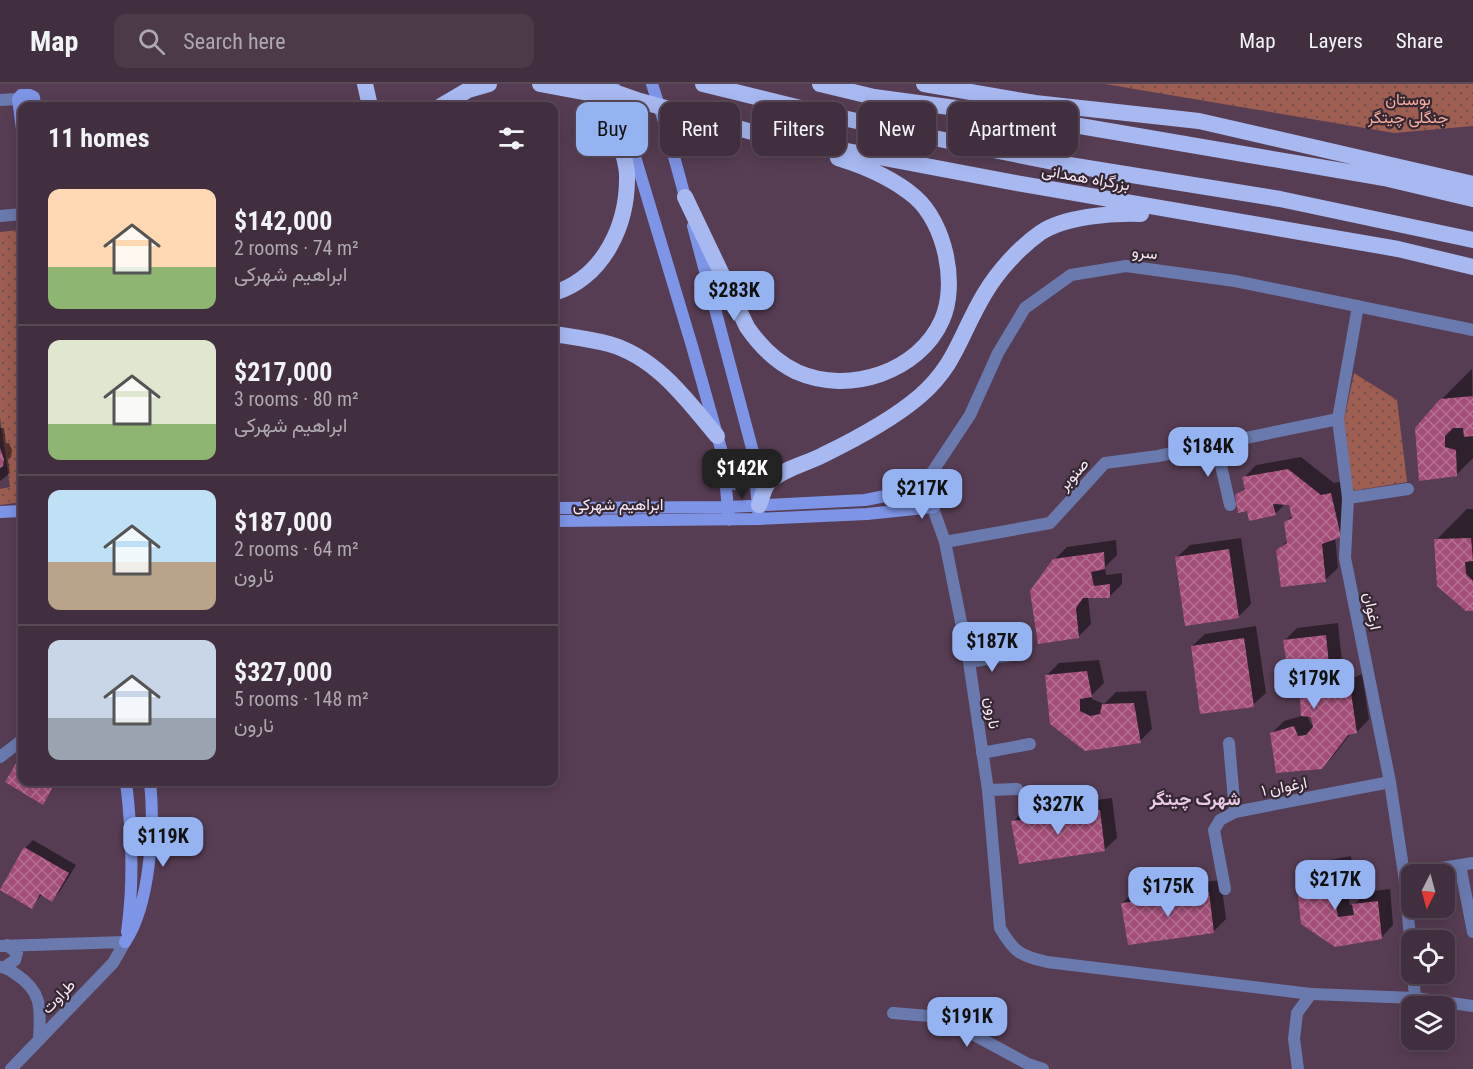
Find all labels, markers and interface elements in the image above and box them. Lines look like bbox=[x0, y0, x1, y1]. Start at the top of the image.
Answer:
search box bbox=[114, 14, 534, 68]
text: Map bbox=[30, 25, 78, 58]
icon: search bbox=[135, 25, 168, 58]
text: Search here bbox=[183, 29, 286, 54]
text: Map bbox=[1239, 29, 1276, 53]
text: Layers bbox=[1309, 29, 1363, 53]
text: Share bbox=[1396, 29, 1443, 53]
park label: بوستان جنگلی چیتگر bbox=[1367, 90, 1448, 129]
chip: Buy bbox=[576, 102, 648, 156]
chip: Rent bbox=[660, 102, 740, 156]
chip: Filters bbox=[752, 102, 846, 156]
chip: New bbox=[858, 102, 936, 156]
chip: Apartment bbox=[948, 102, 1078, 156]
icon: filters bbox=[495, 122, 528, 155]
text: 11 homes bbox=[48, 123, 150, 153]
street label: بزرگراه همدانی bbox=[1040, 160, 1131, 196]
text: $142,000 bbox=[234, 206, 332, 236]
icon: home bbox=[96, 213, 168, 285]
text: 2 rooms · 74 m² bbox=[234, 236, 359, 260]
street label: سرو bbox=[1131, 242, 1159, 264]
text: ابراهیم شهرکی bbox=[234, 262, 347, 286]
pin: $283K bbox=[692, 271, 776, 322]
text: $283K bbox=[708, 278, 760, 302]
text: $217,000 bbox=[234, 357, 332, 387]
icon: home bbox=[96, 364, 168, 436]
text: 3 rooms · 80 m² bbox=[234, 387, 359, 411]
text: ابراهیم شهرکی bbox=[234, 413, 347, 437]
pin: $184K bbox=[1166, 427, 1250, 478]
text: $184K bbox=[1182, 434, 1234, 458]
pin: $142K bbox=[700, 449, 784, 500]
street label: صنوبر bbox=[1053, 454, 1093, 496]
text: $142K bbox=[716, 456, 768, 480]
pin: $217K bbox=[880, 469, 964, 520]
text: $217K bbox=[896, 476, 948, 500]
street label: ابراهیم شهرکی bbox=[573, 495, 663, 515]
text: $187,000 bbox=[234, 507, 332, 537]
icon: home bbox=[96, 514, 168, 586]
text: 2 rooms · 64 m² bbox=[234, 537, 359, 561]
text: نارون bbox=[234, 563, 274, 587]
street label: ارغوان bbox=[1359, 591, 1385, 632]
pin: $187K bbox=[950, 622, 1034, 673]
text: $187K bbox=[966, 629, 1018, 653]
text: $327,000 bbox=[234, 657, 332, 687]
pin: $179K bbox=[1272, 659, 1356, 710]
icon: home bbox=[96, 664, 168, 736]
text: $179K bbox=[1288, 666, 1340, 690]
text: 5 rooms · 148 m² bbox=[234, 687, 369, 711]
street label: نارون bbox=[980, 696, 1004, 730]
text: نارون bbox=[234, 713, 274, 737]
street label: ارغوان ۱ bbox=[1260, 773, 1309, 801]
pin: $327K bbox=[1016, 785, 1100, 836]
district label: شهرک چیتگر bbox=[1148, 788, 1241, 811]
text: $327K bbox=[1032, 792, 1084, 816]
pin: $119K bbox=[121, 817, 205, 868]
text: $119K bbox=[137, 824, 189, 848]
pin: $217K bbox=[1293, 860, 1377, 911]
north arrow bbox=[1401, 864, 1455, 918]
map controls bbox=[1401, 864, 1455, 1050]
pin: $175K bbox=[1126, 867, 1210, 918]
text: $217K bbox=[1309, 867, 1361, 891]
text: $175K bbox=[1142, 874, 1194, 898]
button: locate bbox=[1401, 930, 1455, 984]
street label: طراوت bbox=[38, 975, 80, 1018]
button: layers bbox=[1401, 996, 1455, 1050]
pin: $191K bbox=[925, 997, 1009, 1048]
text: $191K bbox=[941, 1004, 993, 1028]

